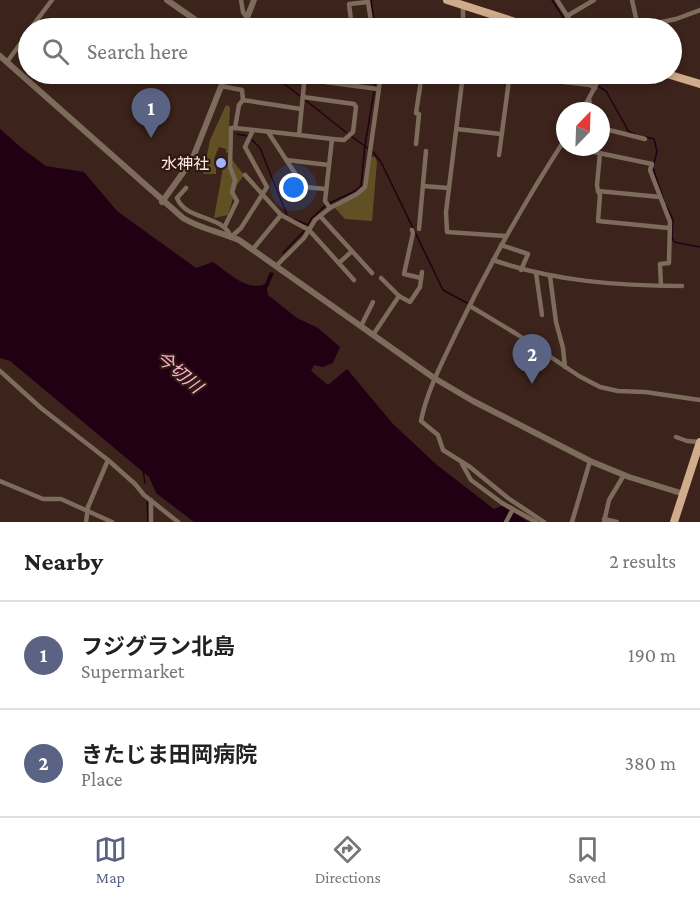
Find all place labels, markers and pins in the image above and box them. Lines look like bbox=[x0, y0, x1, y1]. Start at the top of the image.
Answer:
pin: 1 bbox=[132, 88, 170, 138]
place label: 水神社 bbox=[161, 155, 209, 172]
marker: 水神社 bbox=[214, 156, 228, 170]
pin: 2 bbox=[512, 334, 552, 384]

